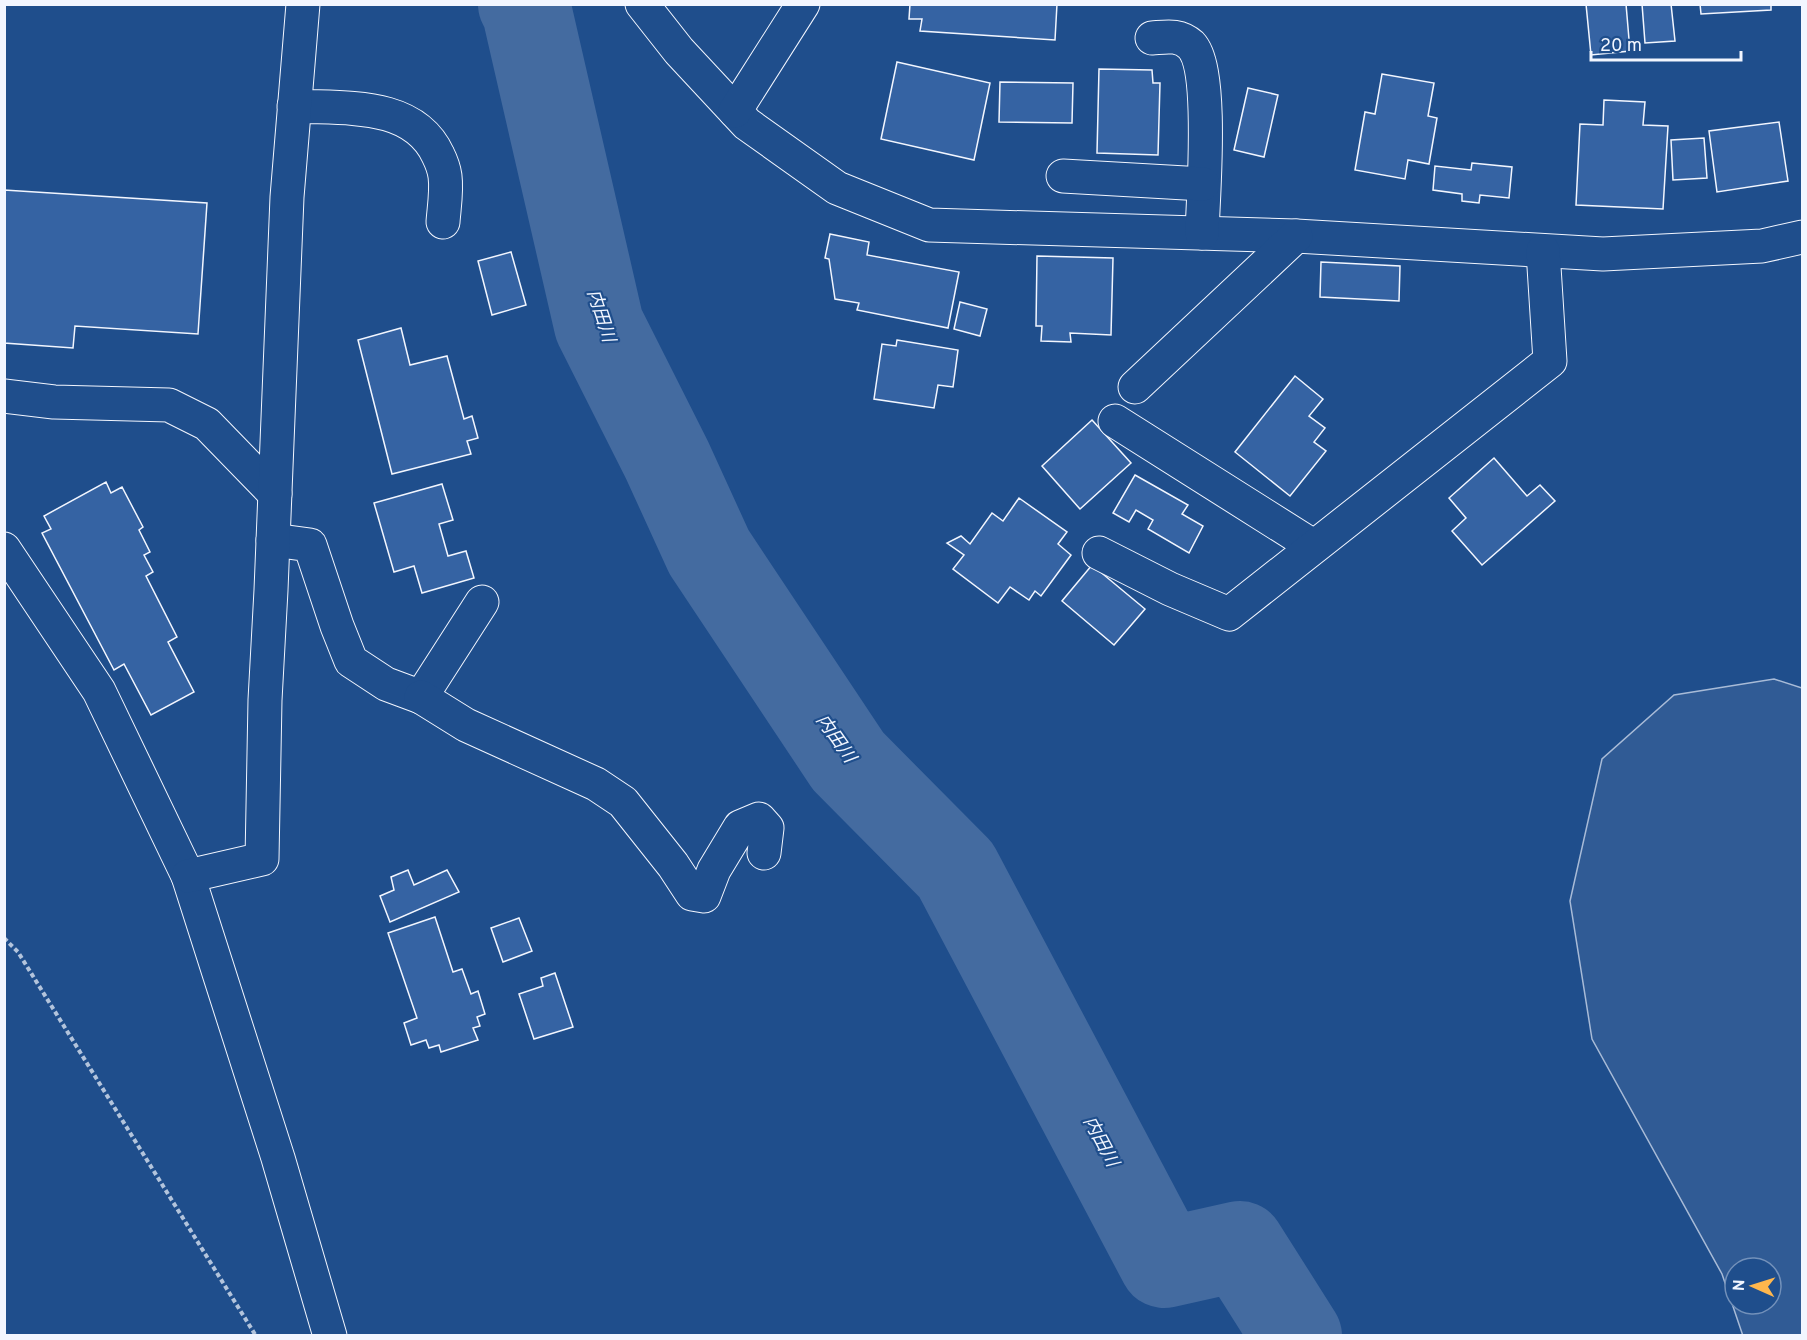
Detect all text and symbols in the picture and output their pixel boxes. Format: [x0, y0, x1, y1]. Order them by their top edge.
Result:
scale bar [1591, 24, 1741, 62]
text: 20 m [1600, 35, 1642, 58]
water label: 内田川 [581, 287, 620, 347]
water label: 内田川 [810, 710, 861, 769]
water label: 内田川 [1077, 1113, 1124, 1173]
north arrow [1723, 1256, 1783, 1316]
text: N [1730, 1279, 1750, 1292]

